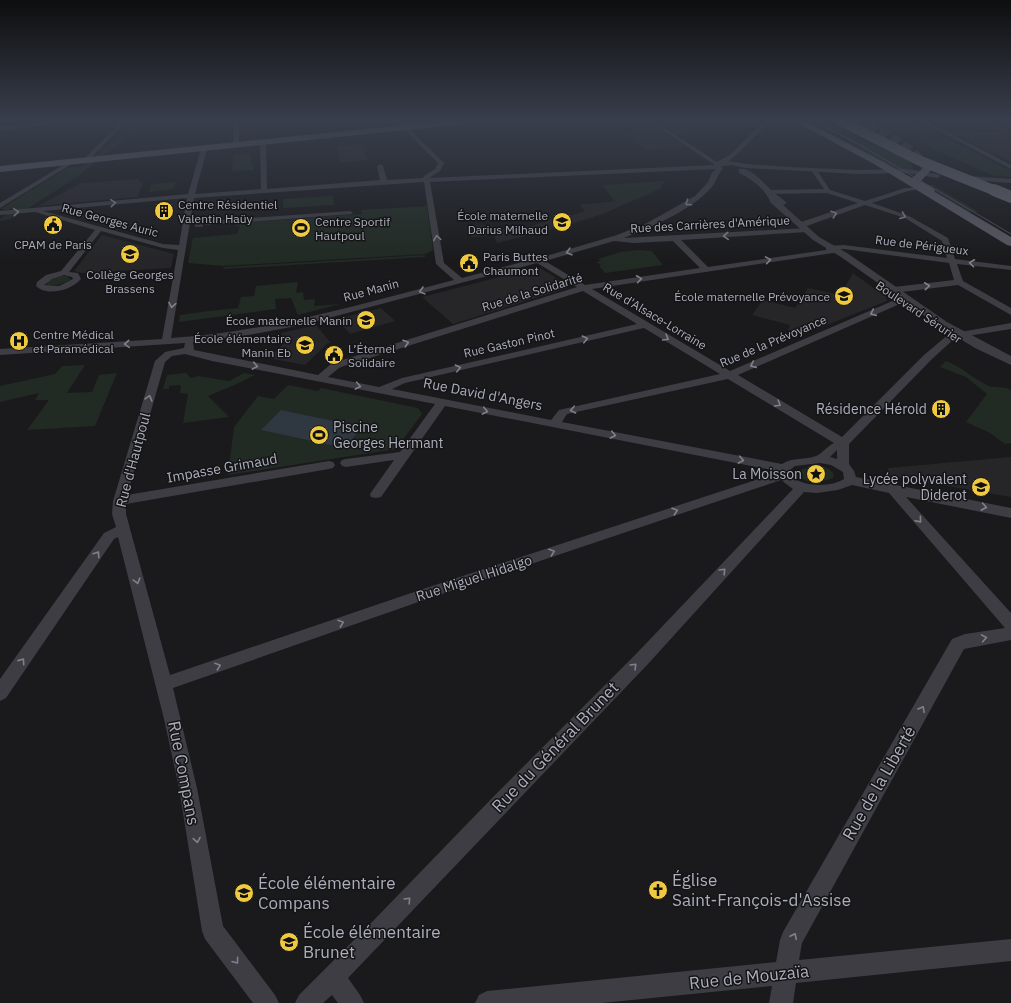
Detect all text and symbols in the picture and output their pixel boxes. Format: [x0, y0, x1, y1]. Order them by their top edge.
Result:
place label: Centre Résidentiel Valentin Haüy [178, 197, 277, 226]
one-way arrow [685, 198, 692, 206]
one-way arrow [110, 199, 116, 208]
street label: Rue Georges Auric [60, 200, 160, 240]
building icon: Centre Résidentiel Valentin Haüy [153, 200, 175, 222]
one-way arrow [13, 207, 19, 216]
place label: École maternelle Darius Milhaud [457, 208, 548, 237]
one-way arrow [830, 210, 837, 219]
school or university icon: École maternelle Darius Milhaud [551, 211, 573, 233]
one-way arrow [899, 211, 907, 219]
street label: Rue des Carrières d'Amérique [630, 212, 791, 236]
public building icon: CPAM de Paris [42, 214, 64, 236]
place label: Centre Sportif Hautpoul [315, 214, 390, 243]
sports icon: Centre Sportif Hautpoul [290, 217, 312, 239]
one-way arrow [723, 231, 729, 240]
street label: Rue de Périgueux [874, 232, 970, 258]
one-way arrow [433, 235, 442, 241]
place label: CPAM de Paris [14, 237, 92, 252]
school or university icon: Collège Georges Brassens [119, 243, 141, 265]
one-way arrow [566, 247, 573, 256]
place label: Paris Buttes Chaumont [483, 249, 548, 278]
public building icon: Paris Buttes Chaumont [458, 252, 480, 274]
one-way arrow [765, 256, 771, 265]
one-way arrow [969, 259, 975, 268]
place label: Collège Georges Brassens [86, 267, 174, 296]
street label: Rue de la Solidarité [480, 269, 584, 314]
street label: Rue Manin [342, 275, 400, 305]
one-way arrow [636, 275, 642, 284]
street label: Boulevard Sérurier [873, 278, 965, 347]
street label: Rue d'Alsace-Lorraine [601, 279, 710, 353]
one-way arrow [924, 282, 930, 291]
school or university icon: École maternelle Prévoyance [833, 285, 855, 307]
one-way arrow [419, 286, 426, 294]
place label: École maternelle Prévoyance [674, 289, 830, 304]
one-way arrow [169, 302, 177, 309]
one-way arrow [869, 308, 877, 316]
school or university icon: École maternelle Manin [355, 309, 377, 331]
street label: Rue de la Prévoyance [717, 311, 829, 370]
place label: École maternelle Manin [226, 313, 352, 328]
street label: Rue Gaston Pinot [462, 325, 556, 361]
place label: Centre Médical et Paramédical [33, 327, 114, 356]
hospital icon: Centre Médical et Paramédical [8, 330, 30, 352]
place label: École élémentaire Manin Eb [194, 331, 291, 360]
one-way arrow [662, 333, 669, 340]
school or university icon: École élémentaire Manin Eb [294, 334, 316, 356]
one-way arrow [582, 335, 588, 343]
one-way arrow [124, 339, 130, 348]
one-way arrow [403, 339, 410, 348]
place label: L’Éternel Solidaire [348, 341, 396, 370]
public building icon: L’Éternel Solidaire [323, 344, 345, 366]
one-way arrow [750, 360, 758, 368]
one-way arrow [252, 362, 259, 370]
one-way arrow [454, 364, 461, 373]
street label: Rue David d'Angers [422, 374, 544, 414]
one-way arrow [355, 381, 361, 390]
one-way arrow [144, 395, 153, 402]
building icon: Résidence Hérold [930, 398, 952, 420]
one-way arrow [774, 399, 781, 406]
place label: Résidence Hérold [816, 400, 927, 418]
one-way arrow [570, 405, 577, 413]
one-way arrow [482, 406, 489, 414]
street label: Rue d'Hautpoul [112, 410, 154, 509]
place label: Piscine Georges Hermant [333, 418, 444, 452]
sports icon: Piscine Georges Hermant [308, 424, 330, 446]
one-way arrow [610, 431, 616, 439]
street label: Impasse Grimaud [165, 449, 279, 487]
one-way arrow [738, 455, 744, 464]
place icon: La Moisson [805, 463, 827, 485]
place label: La Moisson [732, 465, 802, 483]
place label: Lycée polyvalent Diderot [863, 470, 967, 504]
school or university icon: Lycée polyvalent Diderot [970, 476, 992, 498]
one-way arrow [980, 503, 987, 511]
one-way arrow [672, 507, 679, 515]
one-way arrow [914, 515, 922, 523]
one-way arrow [548, 548, 555, 556]
street label: Rue Miguel Hidalgo [414, 551, 534, 605]
one-way arrow [92, 552, 99, 559]
one-way arrow [718, 568, 726, 576]
one-way arrow [132, 577, 141, 584]
one-way arrow [337, 620, 344, 628]
one-way arrow [981, 634, 987, 643]
one-way arrow [17, 658, 25, 665]
one-way arrow [214, 662, 221, 671]
one-way arrow [629, 663, 637, 671]
street label: Rue du Général Brunet [487, 677, 623, 817]
one-way arrow [917, 706, 924, 713]
street label: Rue Compans [163, 719, 205, 827]
street label: Rue de la Liberté [837, 722, 921, 844]
one-way arrow [192, 837, 201, 843]
place label: Église Saint-François-d'Assise [672, 869, 851, 911]
place label: École élémentaire Compans [258, 872, 396, 914]
church icon: Église Saint-François-d'Assise [647, 879, 669, 901]
school or university icon: École élémentaire Compans [233, 882, 255, 904]
one-way arrow [403, 897, 410, 905]
place label: École élémentaire Brunet [303, 921, 441, 963]
school or university icon: École élémentaire Brunet [278, 931, 300, 953]
one-way arrow [789, 932, 797, 940]
one-way arrow [231, 957, 238, 964]
street label: Rue de Mouzaïa [688, 960, 810, 994]

